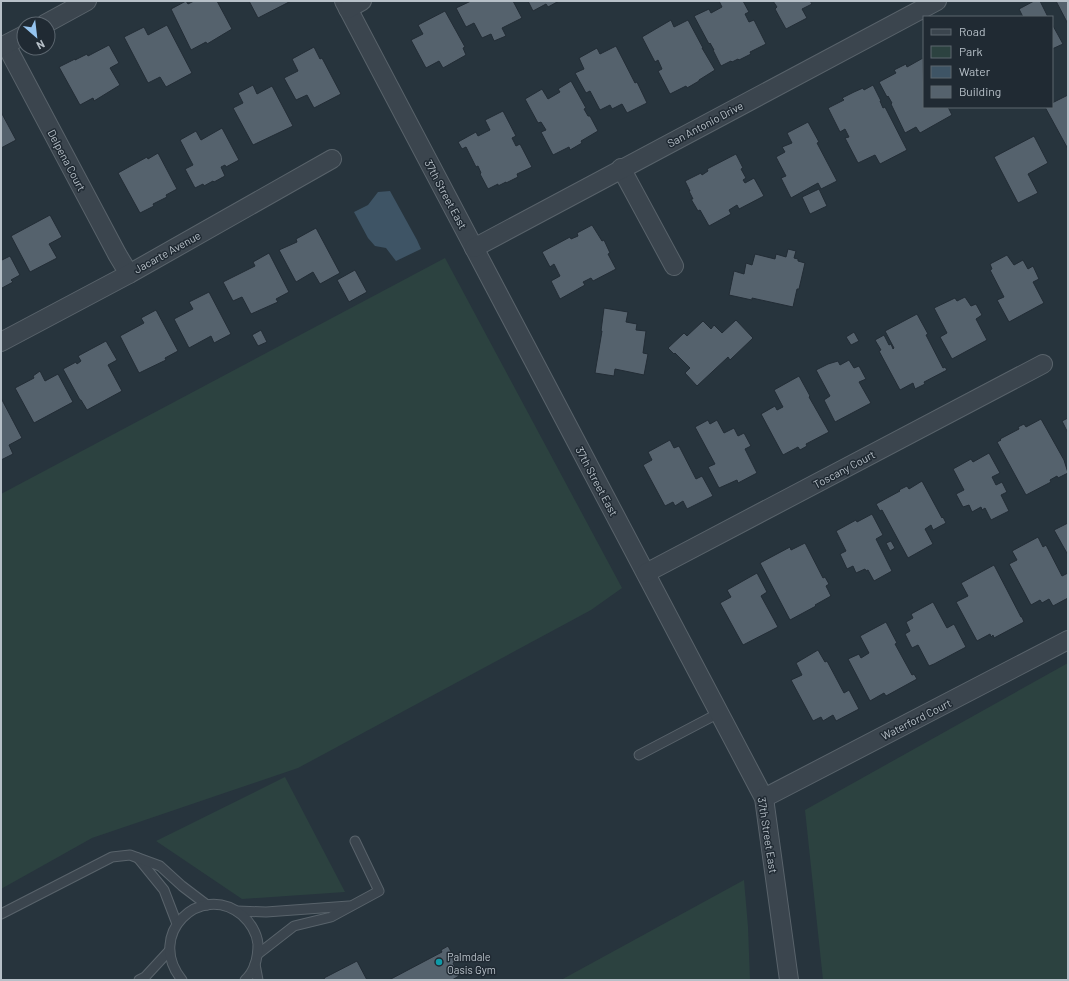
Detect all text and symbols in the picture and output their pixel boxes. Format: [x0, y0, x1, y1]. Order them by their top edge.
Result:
north arrow [16, 16, 56, 56]
legend [923, 16, 1053, 108]
text: Road [959, 24, 986, 38]
text: N [35, 38, 47, 53]
text: Park [959, 44, 983, 58]
text: Water [959, 64, 991, 78]
text: Building [959, 84, 1001, 98]
street label: San Antonio Drive [665, 98, 745, 149]
street label: Delpena Court [45, 127, 89, 193]
street label: 37th Street East [422, 157, 470, 231]
street label: Jacarte Avenue [131, 228, 203, 276]
street label: 37th Street East [573, 444, 621, 518]
street label: Toscany Court [811, 447, 877, 491]
street label: Waterford Court [879, 696, 953, 742]
street label: 37th Street East [756, 796, 780, 874]
place label: Palmdale Oasis Gym [447, 950, 496, 976]
marker: Palmdale Oasis Gym [434, 957, 444, 967]

